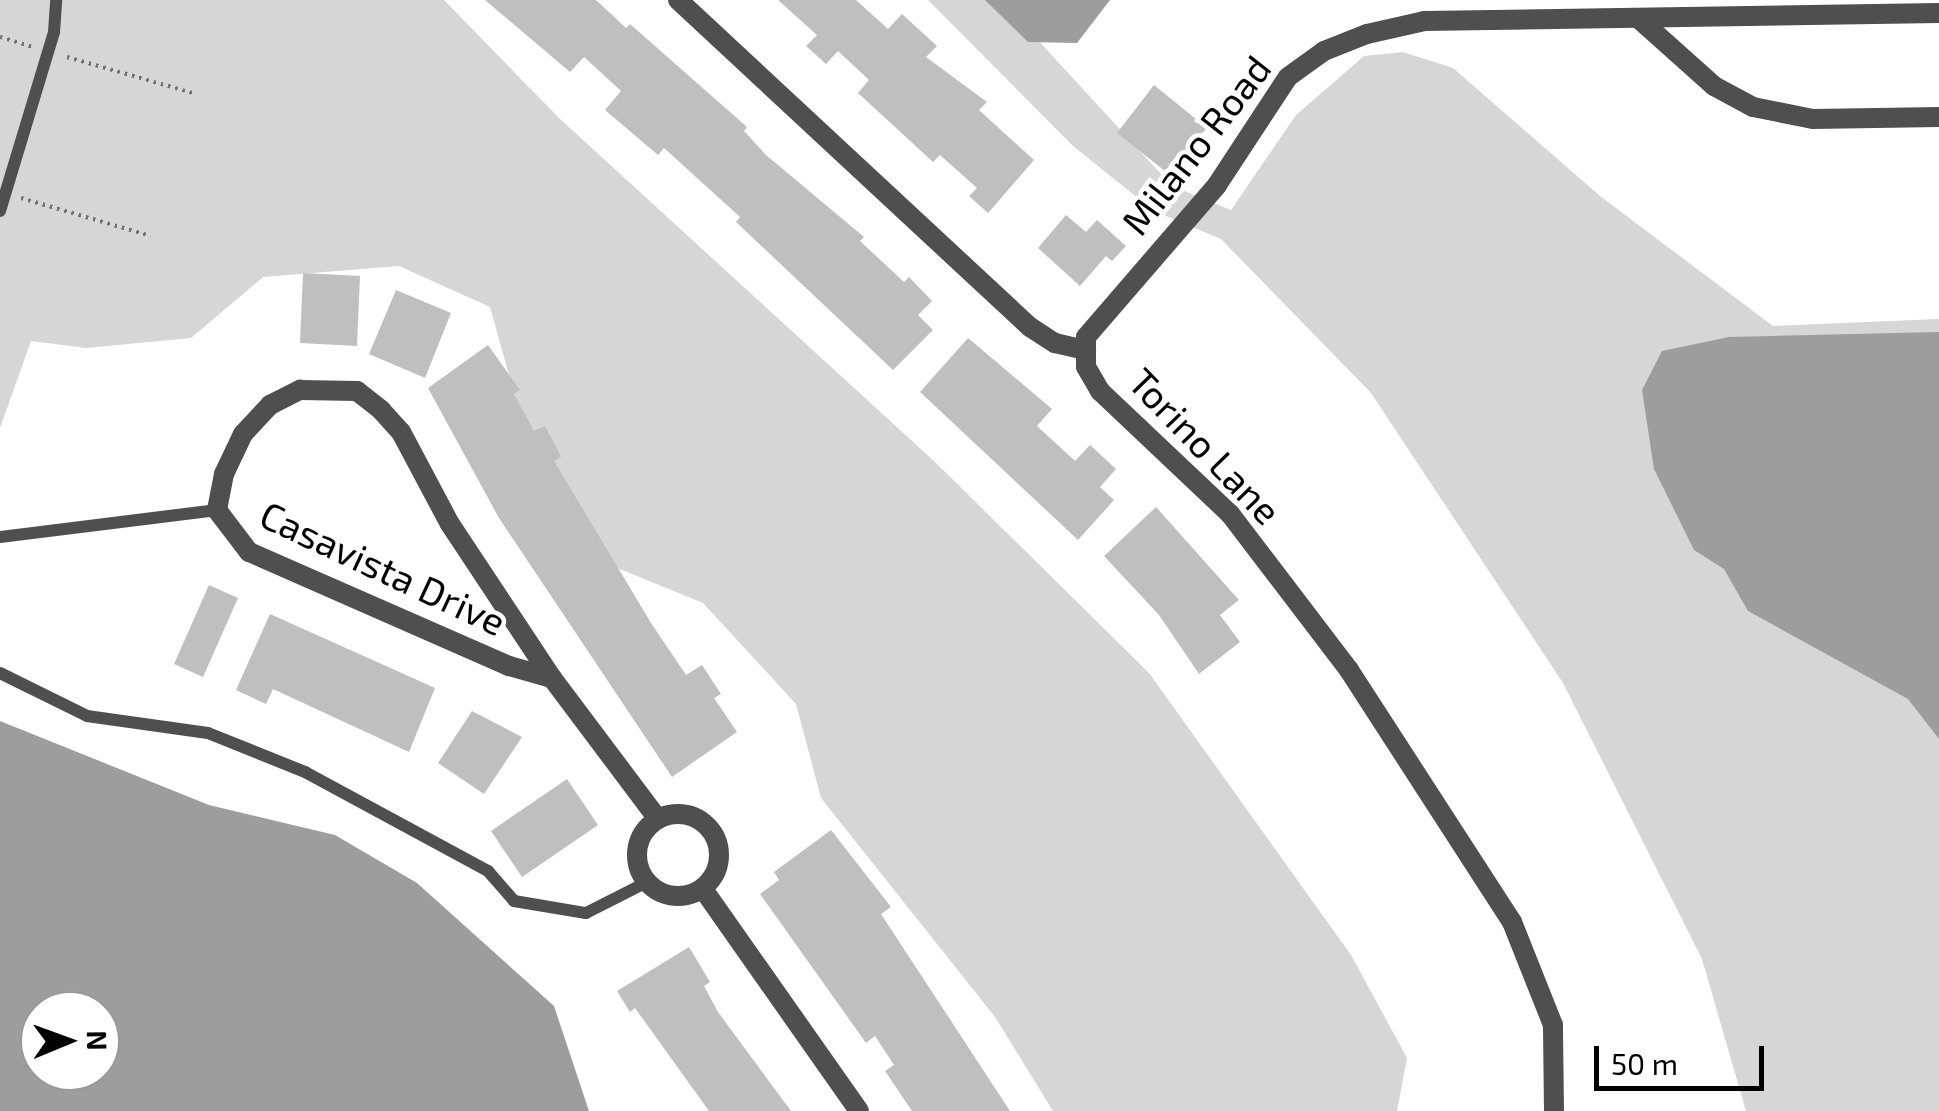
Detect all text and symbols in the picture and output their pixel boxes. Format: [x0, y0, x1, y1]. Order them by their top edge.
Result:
street label: Milano Road [1112, 46, 1280, 244]
street label: Torino Lane [1119, 359, 1291, 533]
street label: Casavista Drive [253, 491, 513, 645]
north arrow [20, 991, 120, 1091]
scale bar [1599, 1026, 1769, 1088]
text: N [81, 1030, 115, 1051]
text: 50 m [1611, 1045, 1678, 1081]

